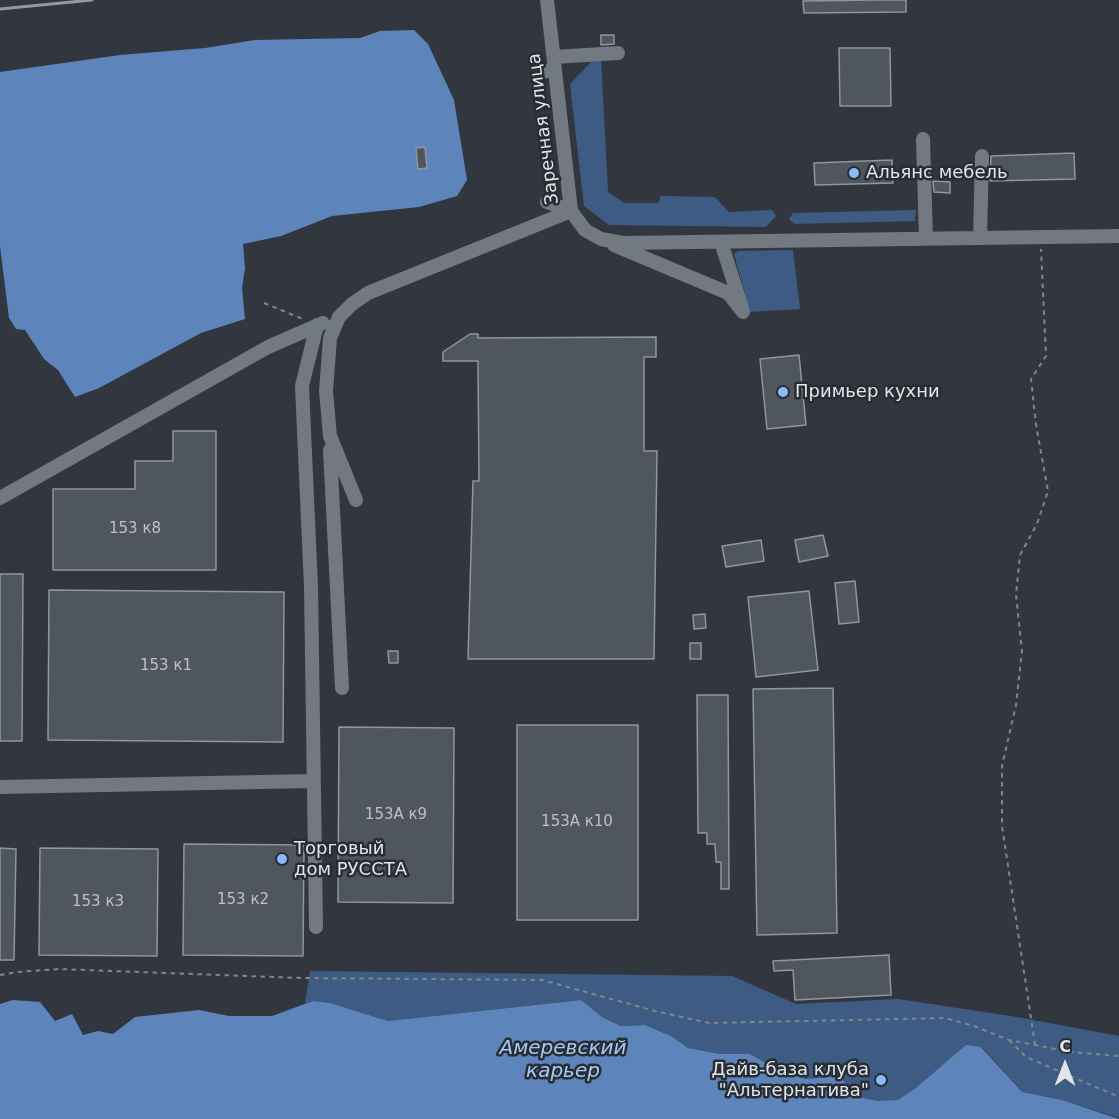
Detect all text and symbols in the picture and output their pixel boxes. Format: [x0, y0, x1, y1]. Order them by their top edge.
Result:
street label: Заречная улица [524, 52, 564, 206]
place label: Альянс мебель [866, 162, 1008, 184]
marker: Альянс мебель [847, 166, 861, 180]
place label: Примьер кухни [795, 381, 940, 403]
marker: Примьер кухни [776, 385, 790, 399]
house number: 153 к8 [109, 520, 161, 538]
house number: 153 к1 [140, 657, 192, 675]
house number: 153А к9 [365, 806, 427, 824]
house number: 153А к10 [541, 813, 613, 831]
place label: Торговый дом РУССТА [294, 838, 407, 880]
marker: Торговый дом РУССТА [275, 852, 289, 866]
house number: 153 к2 [217, 891, 269, 909]
house number: 153 к3 [72, 893, 124, 911]
north arrow [1035, 1035, 1095, 1095]
water label: Амеревский карьер [500, 1037, 626, 1084]
text: С [1059, 1037, 1071, 1056]
place label: Дайв-база клуба "Альтернатива" [711, 1059, 869, 1102]
marker: Дайв-база клуба "Альтернатива" [874, 1073, 888, 1087]

